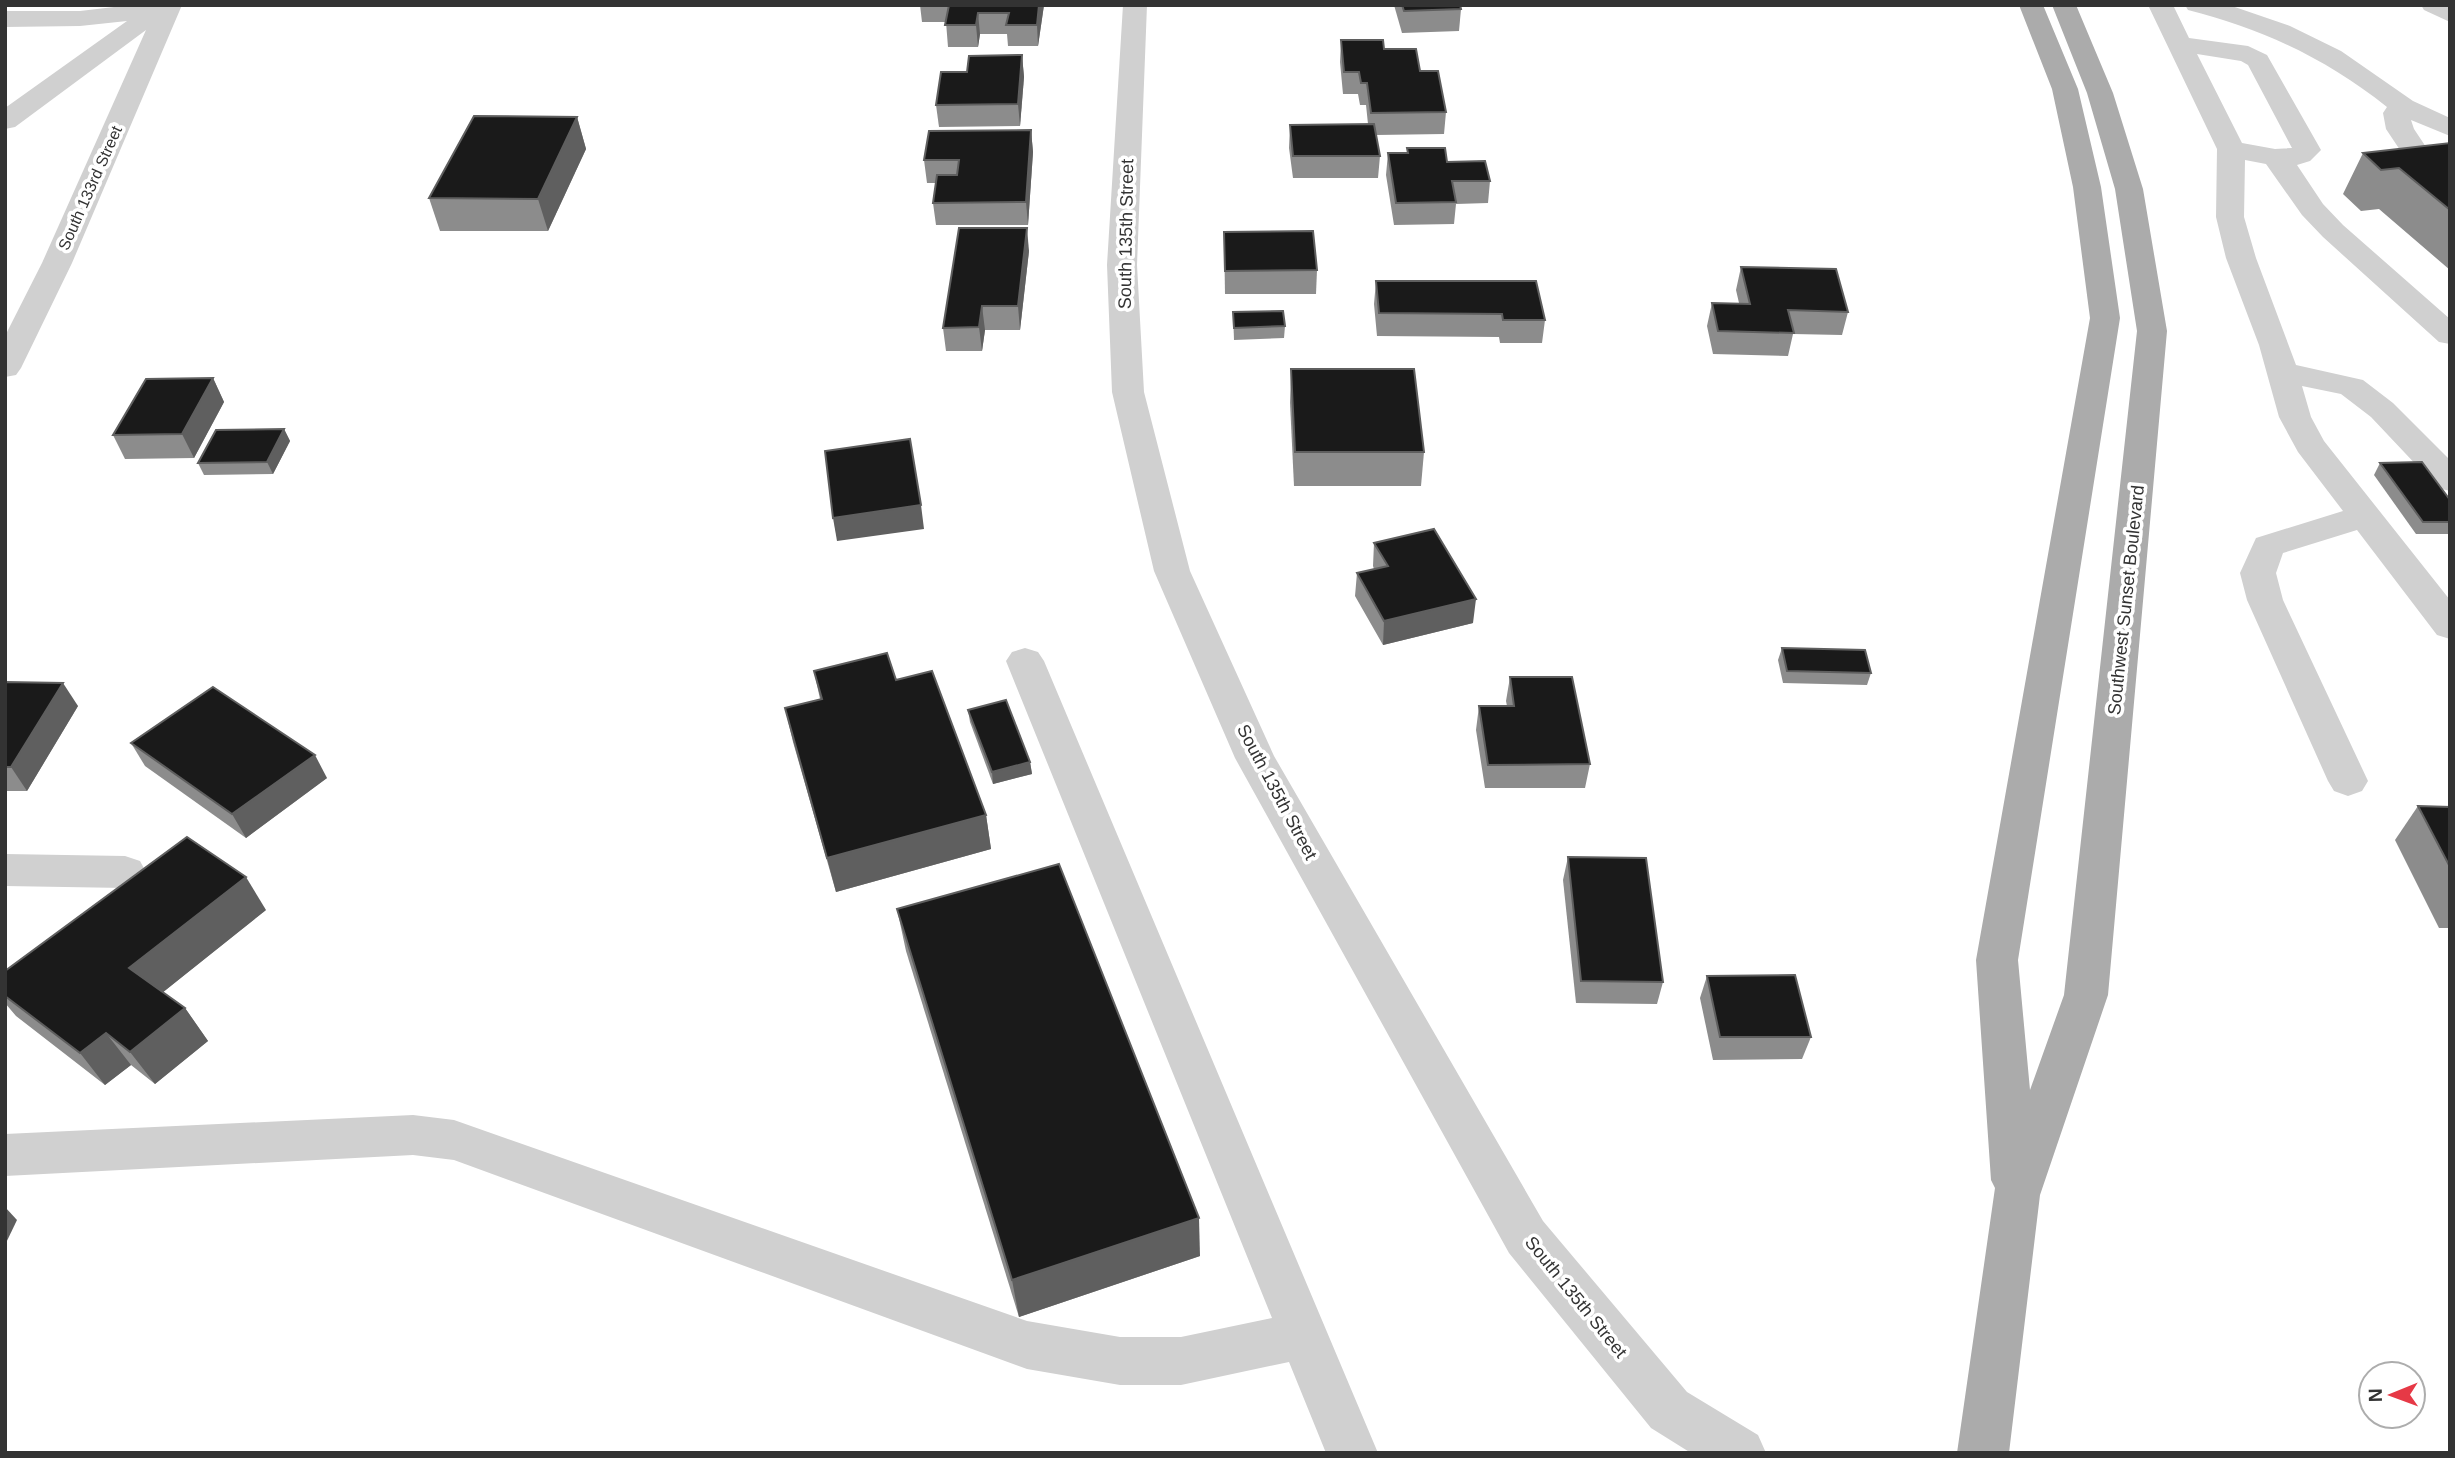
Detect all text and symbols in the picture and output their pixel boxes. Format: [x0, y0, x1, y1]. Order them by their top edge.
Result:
street label: South 133rd Street [55, 123, 125, 253]
street label: South 135th Street [1115, 159, 1137, 309]
street label: Southwest Sunset Boulevard [2104, 484, 2148, 716]
street label: South 135th Street [1233, 721, 1321, 863]
street label: South 135th Street [1521, 1232, 1631, 1362]
north arrow [2357, 1360, 2427, 1430]
text: N [2365, 1388, 2386, 1402]

